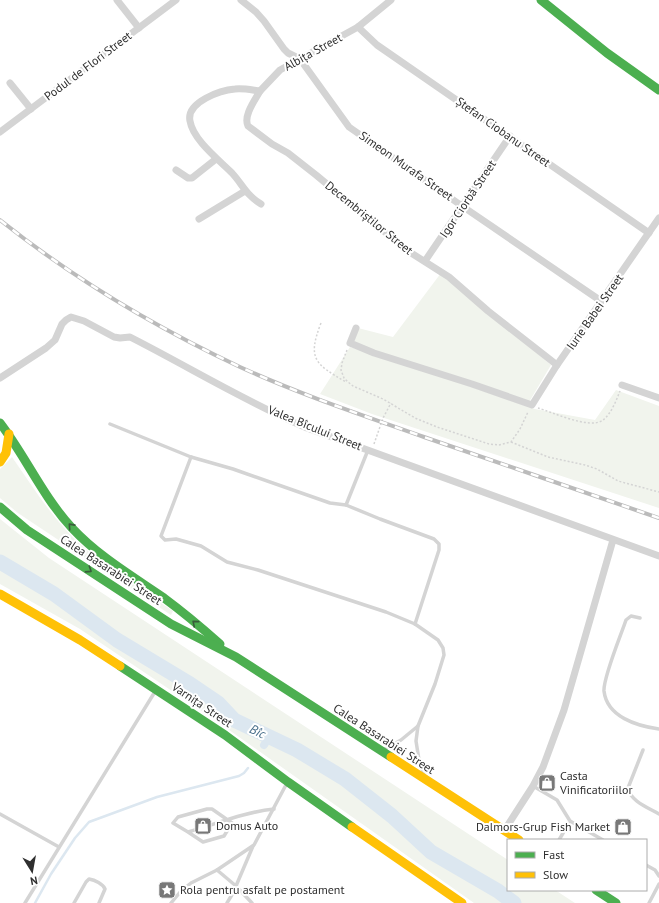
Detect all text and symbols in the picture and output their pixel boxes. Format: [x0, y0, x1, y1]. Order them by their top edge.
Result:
street label: Podul de Flori Street [41, 28, 134, 103]
street label: Albița Street [281, 29, 344, 74]
street label: Ștefan Ciobanu Street [453, 93, 553, 170]
street label: Simeon Murafa Street [356, 128, 456, 204]
street label: Igor Ciorbă Street [436, 157, 499, 240]
street label: Decembriștilor Street [322, 178, 416, 258]
street label: Iurie Babei Street [563, 271, 626, 353]
street label: Valea Bîcului Street [265, 401, 364, 453]
one-way arrow [68, 523, 76, 531]
street label: Calea Basarabiei Street [58, 531, 165, 608]
one-way arrow [85, 565, 92, 573]
one-way arrow [193, 621, 200, 628]
street label: Varnița Street [168, 678, 235, 730]
street label: Calea Basarabiei Street [331, 700, 438, 777]
water label: Bîc [247, 720, 269, 743]
place label: Casta Vinificatoriilor [559, 768, 633, 797]
shop icon: Casta Vinificatoriilor [537, 773, 557, 793]
shop icon: Domus Auto [193, 816, 213, 836]
shop icon: Dalmors-Grup Fish Market [613, 817, 633, 837]
place label: Domus Auto [216, 818, 278, 833]
place label: Dalmors-Grup Fish Market [476, 819, 610, 834]
legend [507, 839, 647, 891]
text: Fast [543, 847, 564, 862]
north arrow [12, 851, 52, 891]
text: Slow [543, 867, 568, 882]
text: N [29, 873, 39, 888]
place icon: Rola pentru asfalt pe postament [157, 880, 177, 900]
place label: Rola pentru asfalt pe postament [180, 882, 344, 897]

